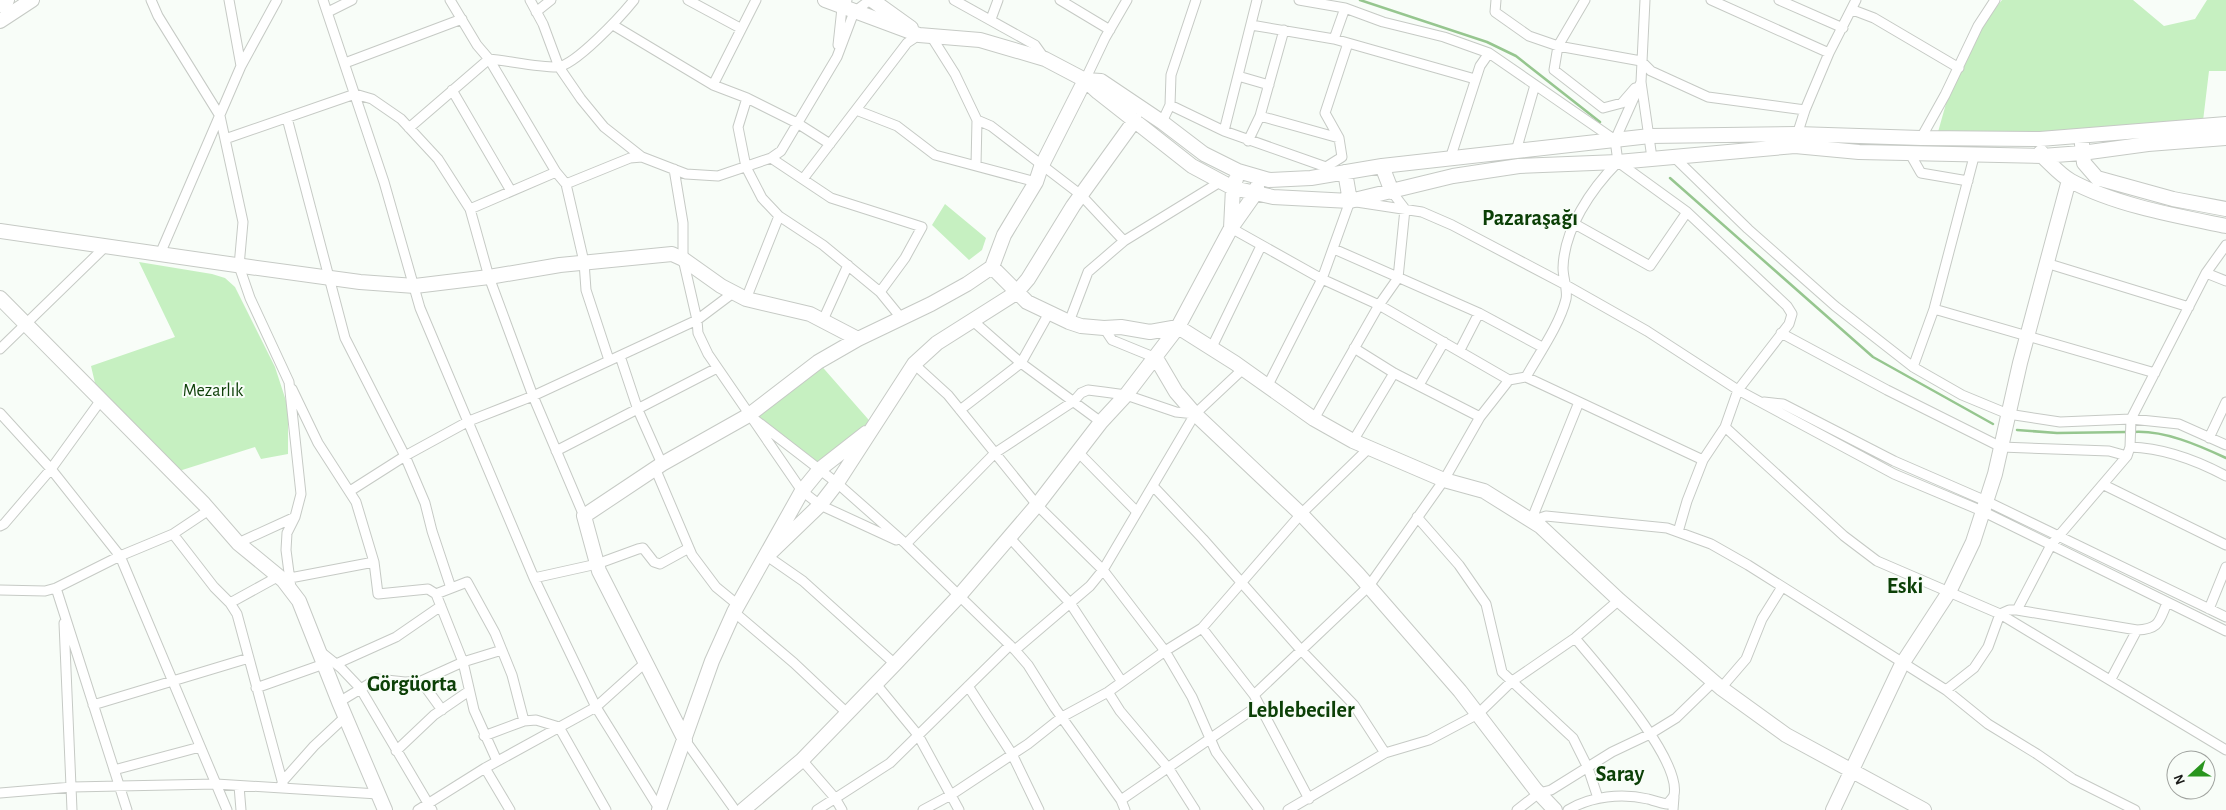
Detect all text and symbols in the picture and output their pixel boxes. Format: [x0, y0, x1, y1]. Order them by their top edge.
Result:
district label: Pazaraşağı [1482, 207, 1578, 229]
park label: Mezarlık [183, 382, 244, 400]
district label: Eski [1887, 575, 1923, 597]
district label: Görgüorta [367, 673, 457, 695]
district label: Leblebeciler [1247, 699, 1355, 721]
north arrow [2166, 750, 2216, 800]
district label: Saray [1596, 763, 1645, 786]
text: N [2172, 772, 2188, 786]

